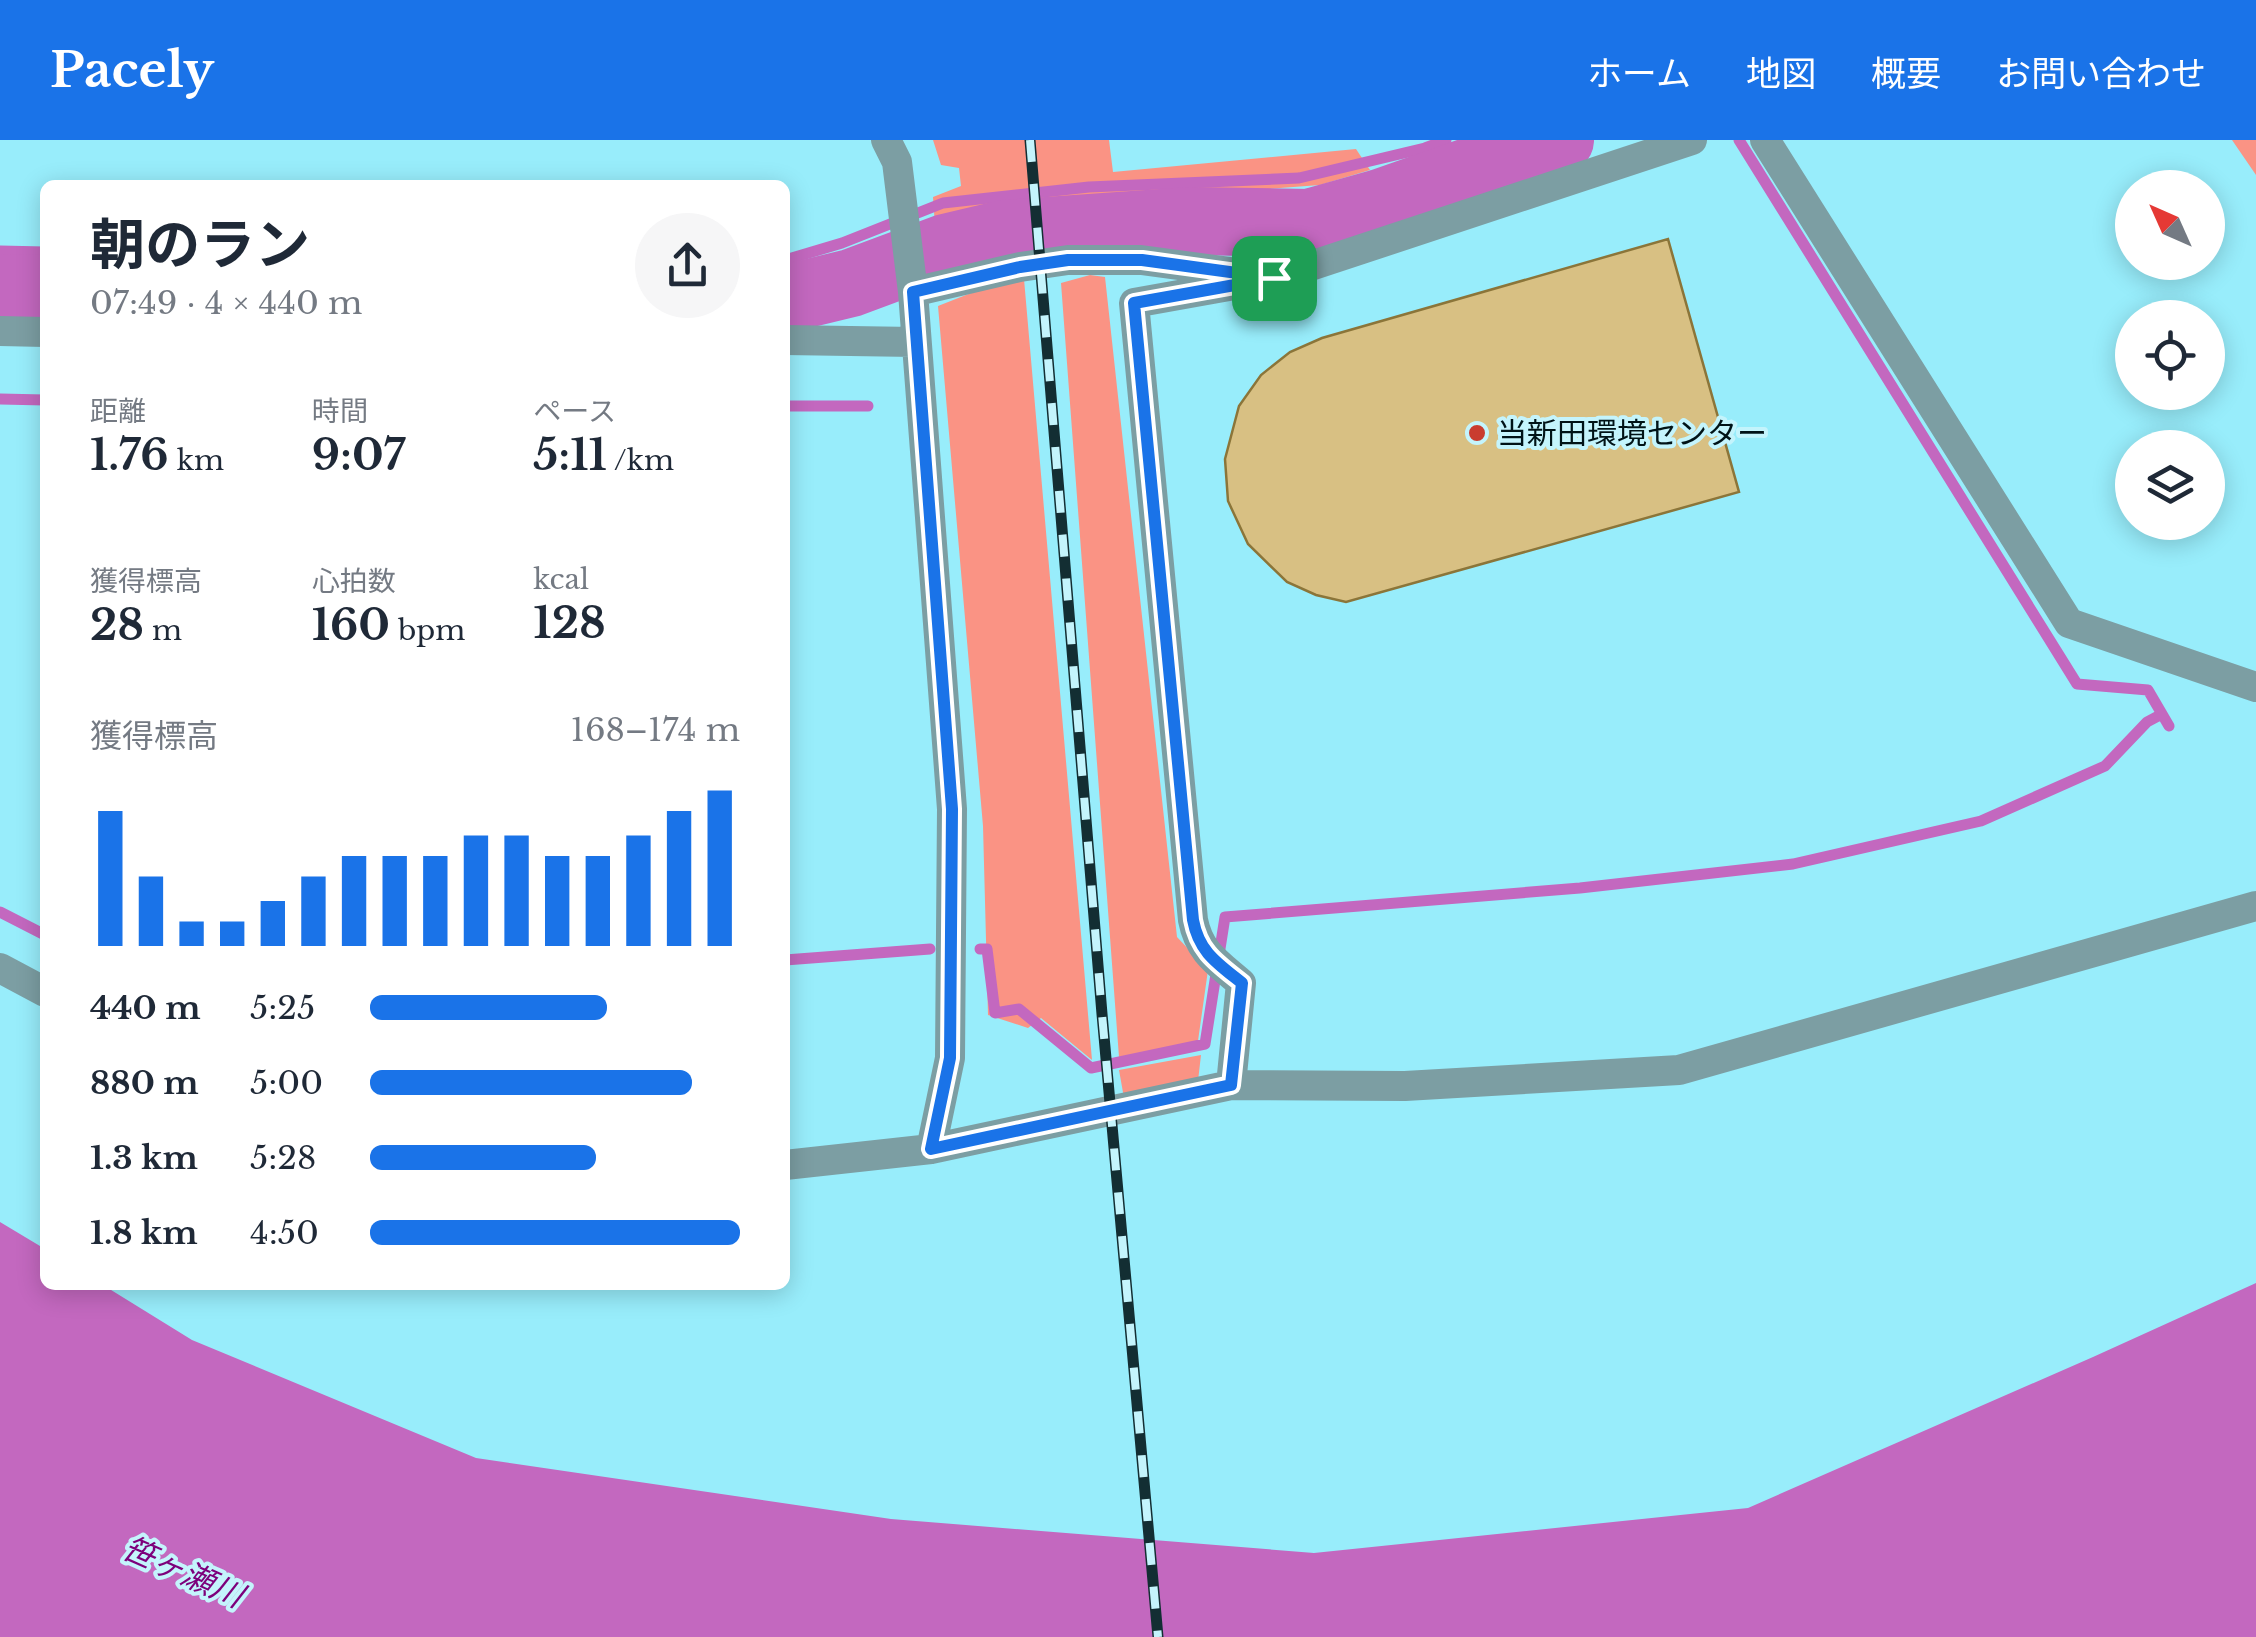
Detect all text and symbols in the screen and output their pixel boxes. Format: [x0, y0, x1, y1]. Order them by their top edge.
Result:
text: Pacely [50, 40, 214, 100]
text: ホーム [1587, 52, 1691, 95]
text: 地図 [1746, 52, 1816, 95]
text: 概要 [1871, 52, 1941, 95]
text: お問い合わせ [1996, 52, 2206, 95]
north arrow [2115, 170, 2225, 280]
map controls [2115, 170, 2225, 540]
text: 朝のラン [90, 211, 310, 279]
button: share [635, 213, 740, 318]
pin [1232, 236, 1317, 321]
icon: arrive [1247, 251, 1302, 306]
text: 07:49 · 4 × 440 m [90, 283, 362, 323]
button: locate [2115, 300, 2225, 410]
text: 距離 [90, 394, 146, 429]
text: 時間 [312, 394, 368, 429]
text: ペース [533, 394, 616, 429]
place label: 当新田環境センター [1497, 415, 1767, 452]
marker: 当新田環境センター [1466, 422, 1488, 444]
text: 1.76 [90, 429, 169, 481]
text: 9:07 [312, 429, 405, 481]
text: 5:11 [533, 429, 607, 481]
button: layers [2115, 430, 2225, 540]
text: km [169, 443, 224, 478]
text: /km [607, 443, 674, 478]
text: kcal [533, 562, 589, 597]
text: 獲得標高 [90, 564, 202, 599]
text: 心拍数 [312, 564, 396, 599]
text: 128 [533, 597, 606, 649]
text: 28 [90, 599, 144, 651]
text: 160 [312, 599, 390, 651]
text: m [144, 613, 182, 648]
text: bpm [390, 613, 465, 648]
text: 168–174 m [571, 710, 740, 750]
text: 獲得標高 [90, 716, 218, 756]
text: 440 m [90, 988, 201, 1028]
text: 5:25 [250, 988, 315, 1028]
text: 880 m [90, 1063, 199, 1103]
text: 5:00 [250, 1063, 323, 1103]
text: 1.3 km [90, 1138, 198, 1178]
text: 5:28 [250, 1138, 316, 1178]
text: 1.8 km [90, 1213, 198, 1253]
text: 4:50 [250, 1213, 319, 1253]
water label: 笹ヶ瀬川 [116, 1528, 252, 1618]

